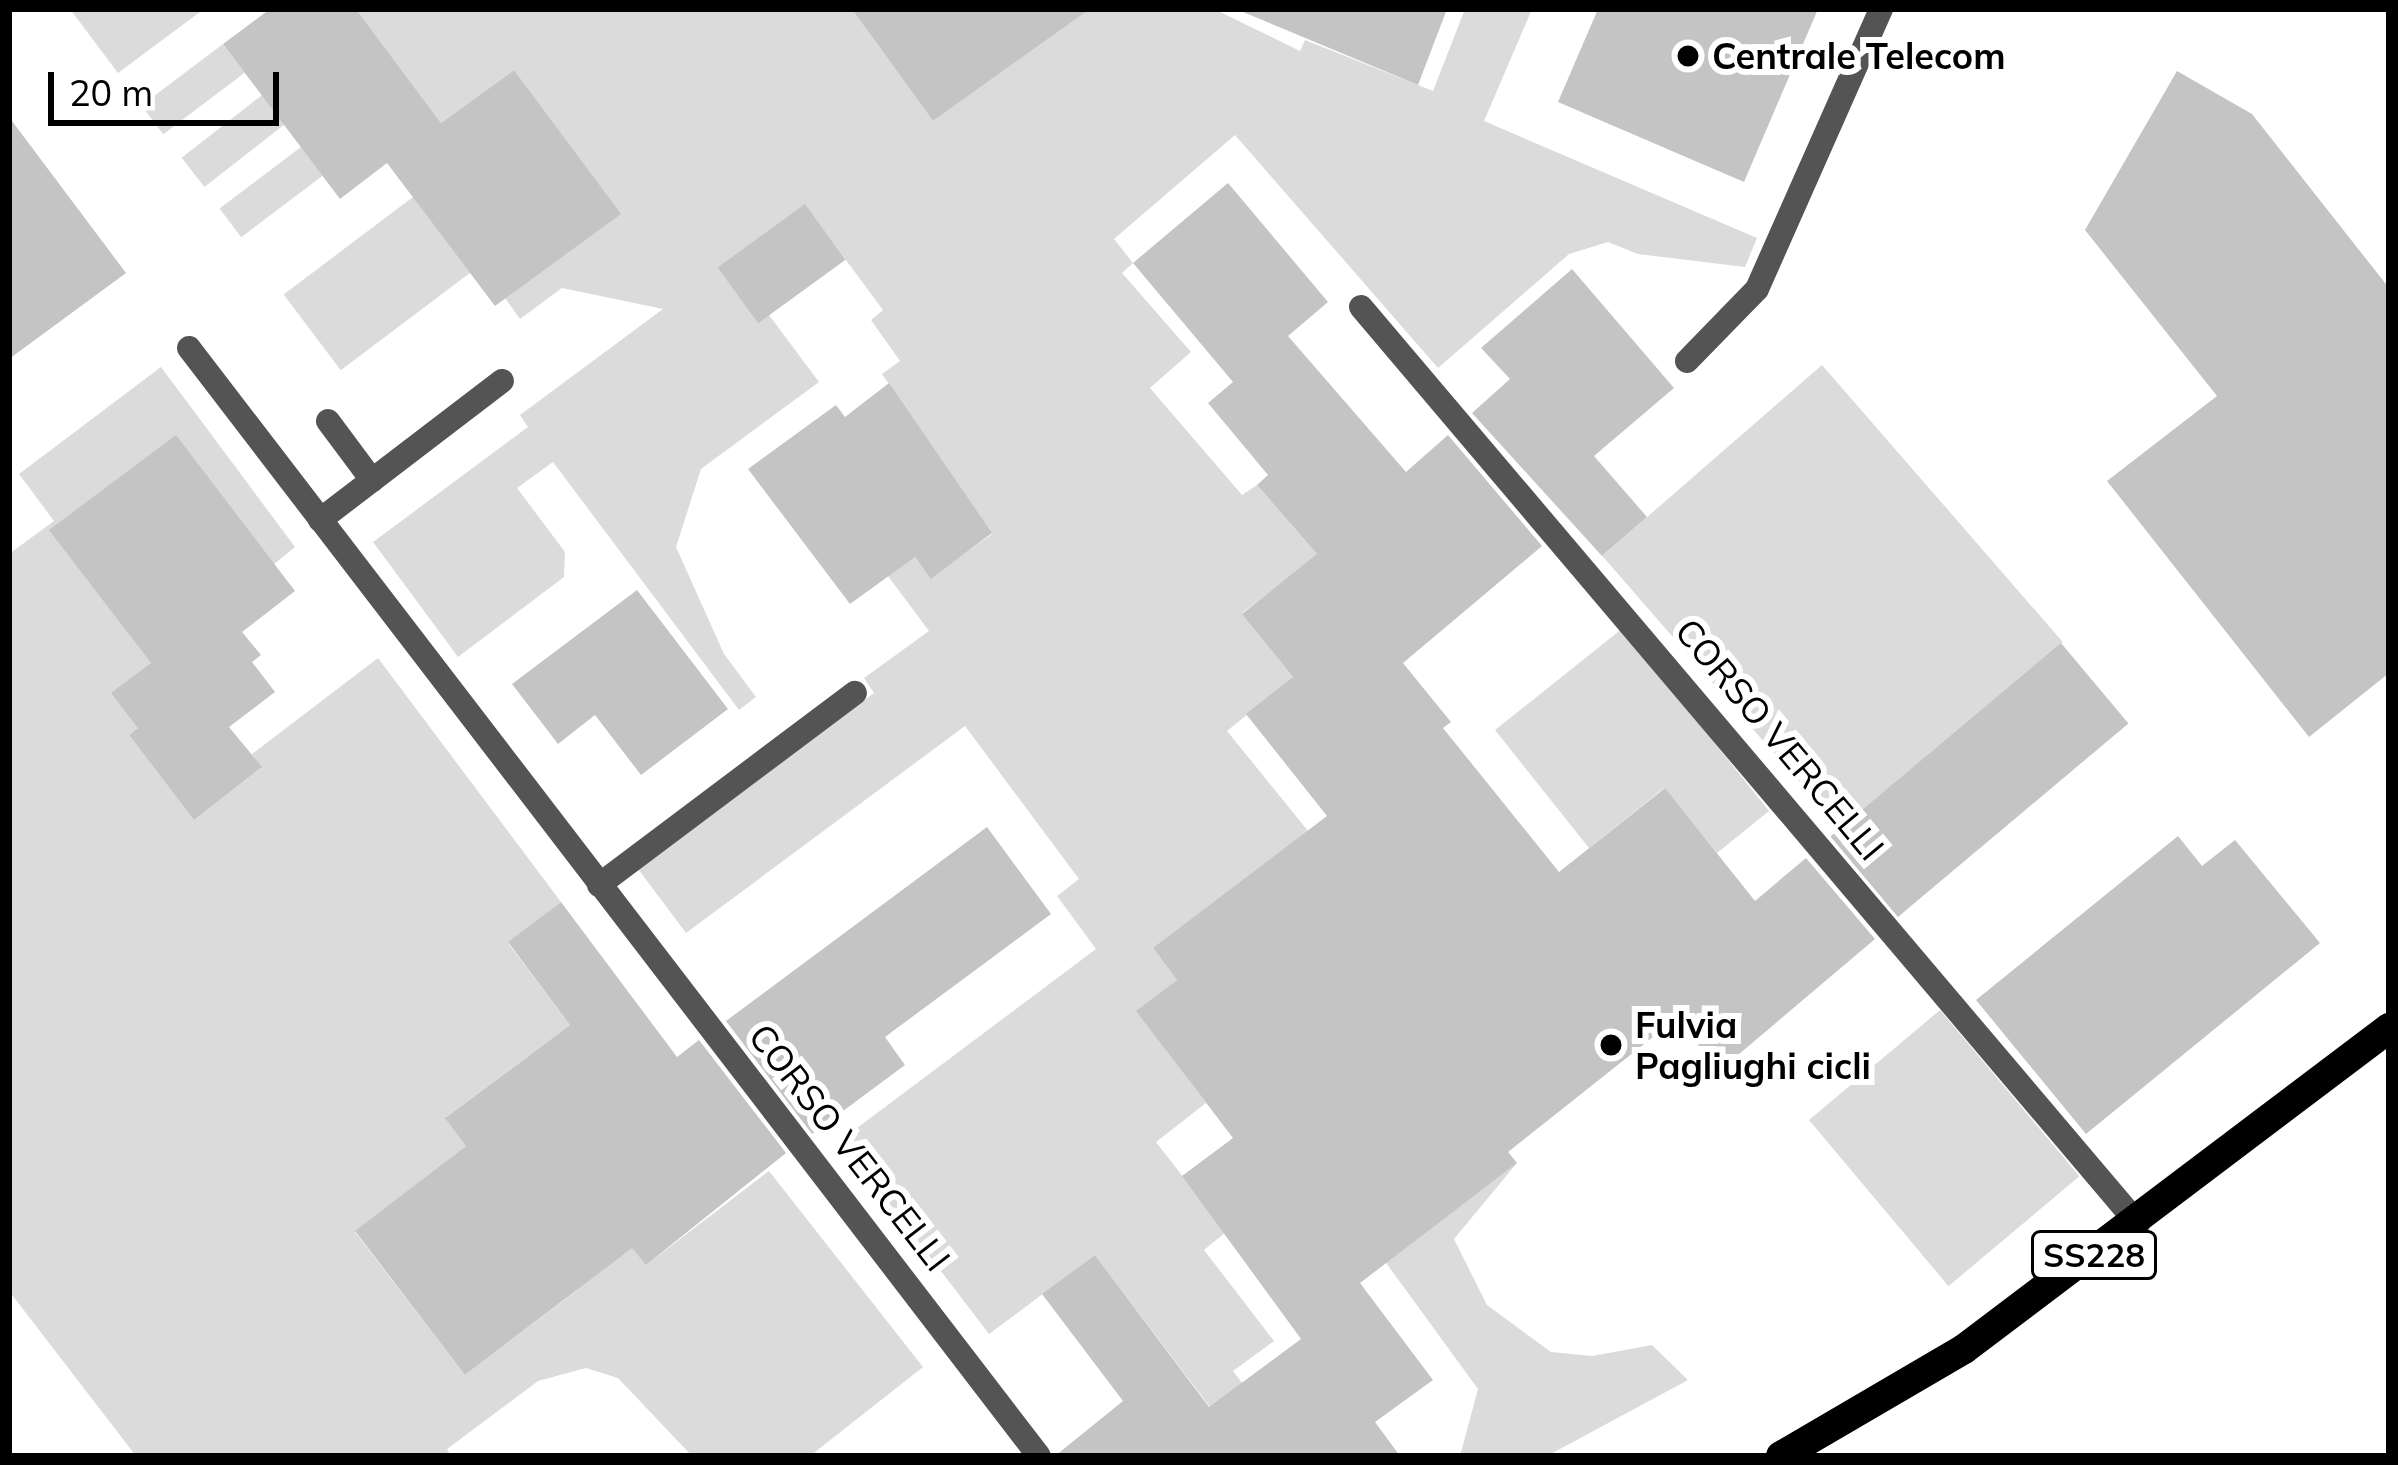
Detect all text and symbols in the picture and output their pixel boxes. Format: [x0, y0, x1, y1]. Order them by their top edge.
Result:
place label: Centrale Telecom [1712, 34, 2006, 78]
marker: Centrale Telecom [1675, 43, 1701, 69]
scale bar [54, 48, 285, 122]
text: 20 m [69, 70, 153, 115]
street label: CORSO VERCELLI [1667, 610, 1893, 868]
place label: Fulvia Pagliughi cicli [1635, 1002, 1871, 1087]
street label: CORSO VERCELLI [740, 1015, 960, 1279]
marker: Fulvia Pagliughi cicli [1598, 1032, 1624, 1058]
road number: SS228 [2031, 1228, 2157, 1282]

